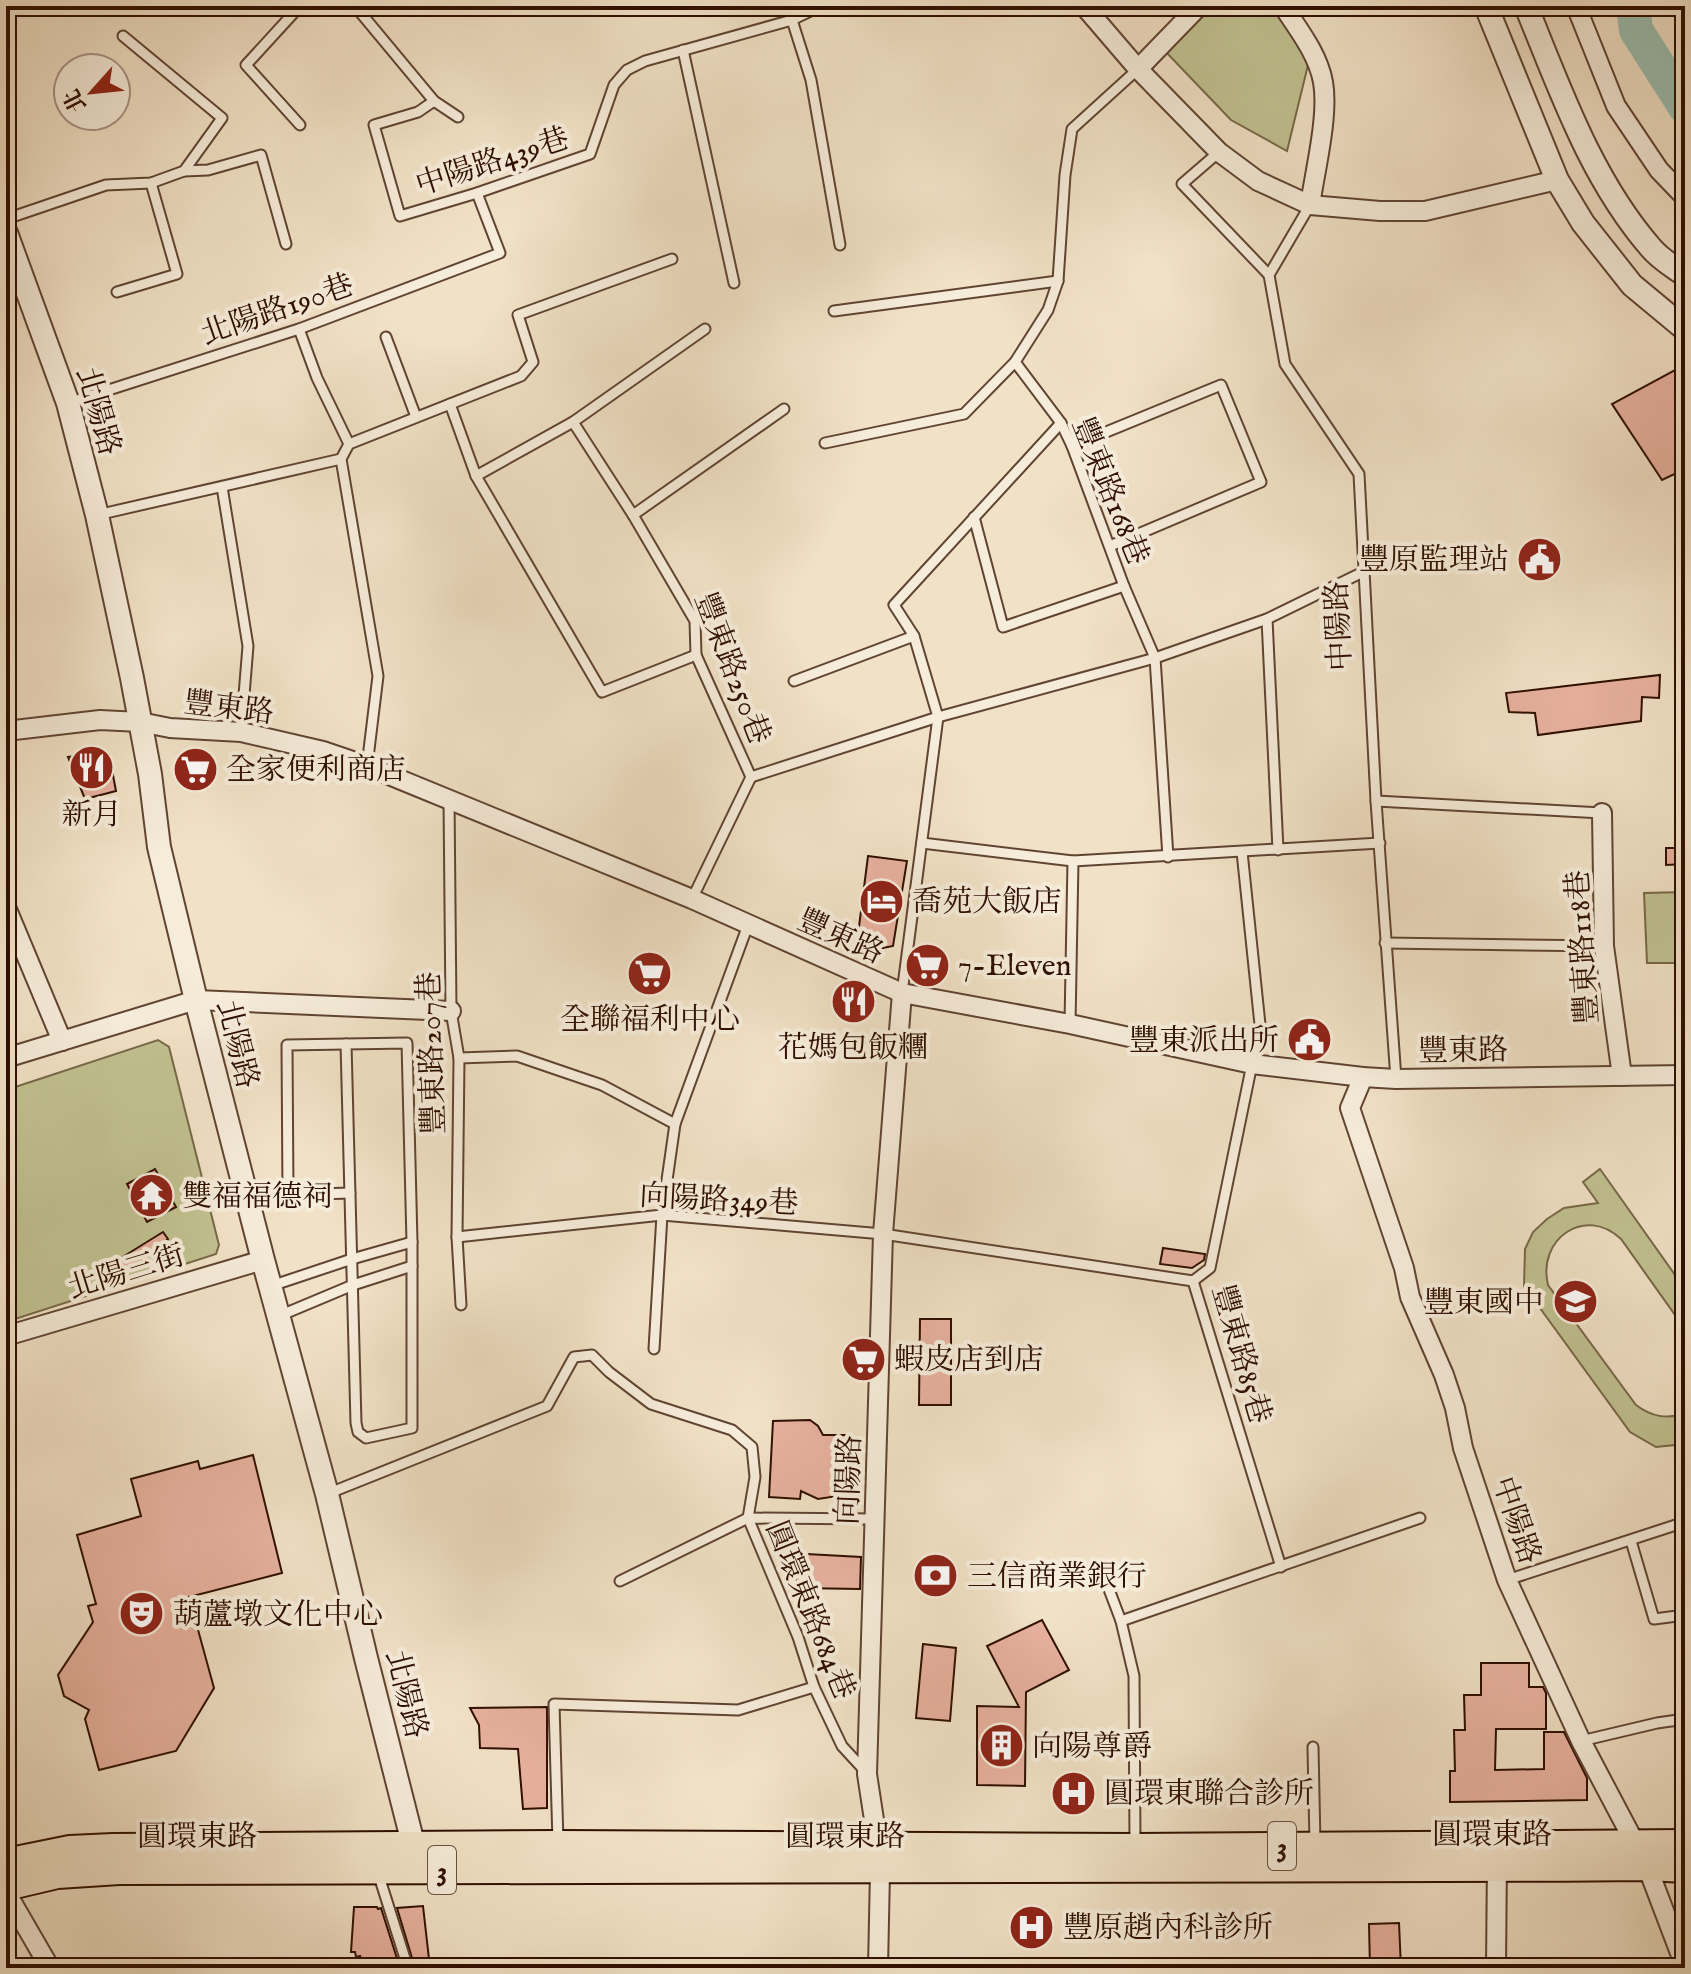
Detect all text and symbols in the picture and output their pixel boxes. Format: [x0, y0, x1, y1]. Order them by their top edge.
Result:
north arrow [52, 52, 132, 132]
text: 北 [58, 84, 93, 116]
street label: 中陽路439巷 [411, 120, 574, 206]
street label: 北陽路190巷 [196, 267, 359, 355]
street label: 北陽路 [66, 363, 128, 460]
street label: 豐東路168巷 [1062, 412, 1156, 571]
public building icon: 豐原監理站 [1516, 535, 1564, 583]
place label: 豐原監理站 [1359, 542, 1509, 580]
street label: 中陽路 [1319, 580, 1361, 672]
street label: 豐東路250巷 [685, 587, 777, 750]
street label: 豐東路 [182, 685, 276, 733]
restaurant icon: 新月 [68, 744, 116, 792]
supermarket icon: 全家便利商店 [171, 745, 219, 793]
place label: 全家便利商店 [226, 752, 406, 790]
place label: 新月 [62, 797, 122, 835]
street label: 豐東路118巷 [1560, 869, 1608, 1025]
hotel icon: 喬苑大飯店 [857, 877, 905, 925]
place label: 喬苑大飯店 [912, 884, 1062, 922]
street label: 豐東路 [791, 902, 889, 973]
supermarket icon: 7-Eleven [903, 941, 951, 989]
place label: 7-Eleven [958, 948, 1072, 986]
supermarket icon: 全聯福利中心 [626, 949, 674, 997]
street label: 豐東路207巷 [411, 971, 455, 1135]
restaurant icon: 花媽包飯糰 [829, 977, 877, 1025]
street label: 北陽路 [207, 996, 265, 1093]
place label: 全聯福利中心 [560, 1002, 740, 1040]
public building icon: 豐東派出所 [1286, 1016, 1334, 1064]
place label: 豐東派出所 [1129, 1023, 1279, 1061]
place label: 花媽包飯糰 [778, 1030, 928, 1068]
street label: 豐東路 [1418, 1032, 1508, 1072]
temple icon: 雙福福德祠 [127, 1172, 175, 1220]
street label: 向陽路349巷 [639, 1178, 799, 1224]
place label: 雙福福德祠 [182, 1179, 332, 1217]
street label: 北陽三街 [64, 1237, 190, 1309]
school or university icon: 豐東國中 [1551, 1278, 1599, 1326]
street label: 豐東路85巷 [1202, 1281, 1278, 1428]
place label: 豐東國中 [1424, 1285, 1544, 1323]
supermarket icon: 蝦皮店到店 [839, 1335, 887, 1383]
place label: 蝦皮店到店 [894, 1342, 1044, 1380]
street label: 向陽路 [829, 1434, 871, 1526]
street label: 中陽路 [1482, 1472, 1548, 1569]
street label: 圓環東路684巷 [756, 1516, 862, 1706]
bank icon: 三信商業銀行 [912, 1552, 960, 1600]
place label: 三信商業銀行 [967, 1559, 1147, 1597]
theatre icon: 葫蘆墩文化中心 [118, 1590, 166, 1638]
place label: 葫蘆墩文化中心 [173, 1597, 383, 1635]
street label: 北陽路 [376, 1646, 434, 1743]
building icon: 向陽尊爵 [977, 1722, 1025, 1770]
place label: 向陽尊爵 [1032, 1729, 1152, 1767]
hospital icon: 圓環東聯合診所 [1049, 1769, 1097, 1817]
place label: 圓環東聯合診所 [1104, 1776, 1314, 1814]
street label: 圓環東路 [1432, 1817, 1552, 1855]
street label: 圓環東路 [137, 1819, 257, 1857]
street label: 圓環東路 [785, 1819, 905, 1857]
road number: 3 [1268, 1822, 1296, 1870]
road number: 3 [428, 1846, 456, 1894]
hospital icon: 豐原趙內科診所 [1008, 1903, 1056, 1951]
place label: 豐原趙內科診所 [1063, 1910, 1273, 1948]

